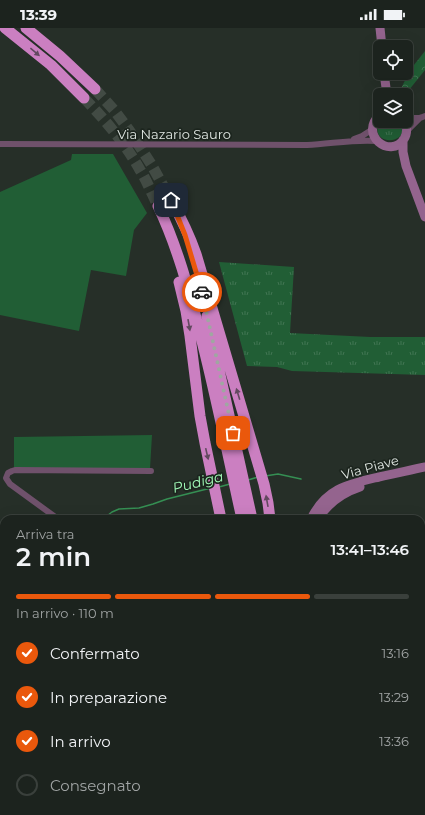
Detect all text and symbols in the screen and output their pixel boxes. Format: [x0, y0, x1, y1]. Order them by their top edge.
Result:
text: 13:39 [20, 5, 57, 24]
map controls [373, 40, 413, 128]
button: locate [373, 40, 413, 80]
one-way arrow [30, 48, 41, 57]
button: layers [373, 88, 413, 128]
street label: Via Nazario Sauro [117, 126, 231, 142]
pin [154, 183, 188, 217]
icon: home [160, 189, 182, 211]
courier [182, 272, 222, 312]
icon: car [191, 281, 213, 303]
one-way arrow [186, 319, 192, 331]
one-way arrow [235, 388, 241, 400]
pin [216, 416, 250, 450]
icon: bag [222, 422, 244, 444]
one-way arrow [204, 448, 210, 460]
street label: Via Piave [340, 452, 400, 482]
water label: Pudiga [171, 467, 225, 497]
one-way arrow [264, 495, 270, 508]
text: Arriva tra [16, 526, 75, 542]
text: 13:41–13:46 [330, 540, 409, 559]
text: 2 min [16, 541, 91, 573]
text: In arrivo · 110 m [16, 605, 114, 621]
icon: check [16, 642, 38, 664]
text: Confermato [50, 644, 140, 663]
text: 13:16 [382, 645, 409, 661]
icon: check [16, 686, 38, 708]
text: In preparazione [50, 688, 167, 707]
text: 13:29 [379, 689, 409, 705]
icon: check [16, 730, 38, 752]
text: In arrivo [50, 732, 111, 751]
text: 13:36 [379, 733, 409, 749]
text: Consegnato [50, 776, 141, 795]

